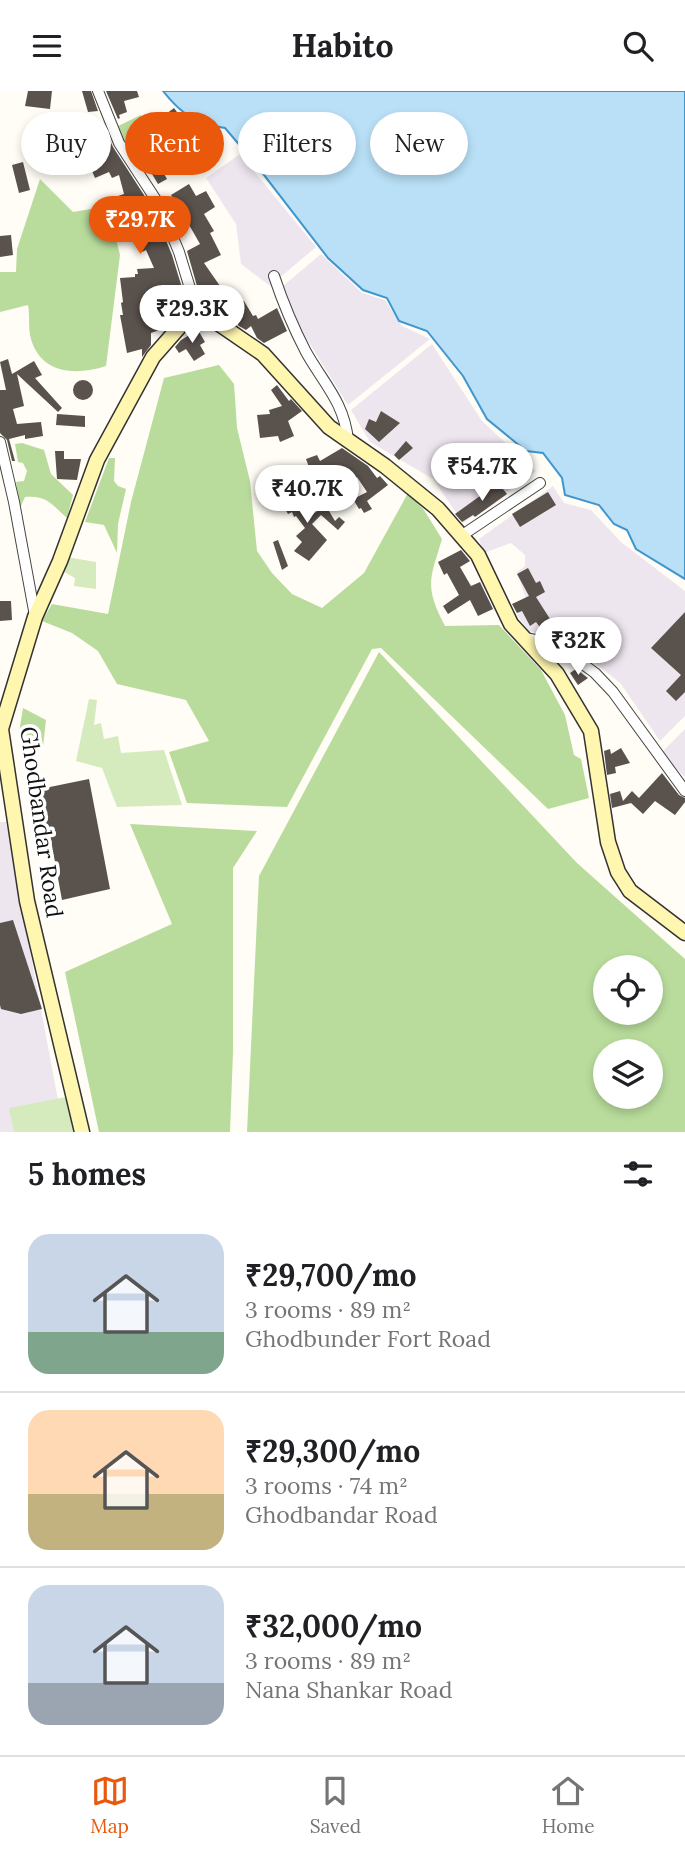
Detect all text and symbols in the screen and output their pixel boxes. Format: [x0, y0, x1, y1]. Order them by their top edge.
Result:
text: Habito [291, 25, 394, 66]
icon: menu [28, 27, 66, 65]
icon: search [619, 27, 657, 65]
chip: Buy [21, 112, 111, 175]
chip: Rent [125, 112, 224, 175]
chip: Filters [238, 112, 356, 175]
chip: New [370, 112, 468, 175]
pin: ₹29.7K [83, 197, 197, 256]
text: ₹29.7K [105, 204, 175, 233]
pin: ₹29.3K [135, 285, 249, 345]
text: ₹29.3K [156, 293, 228, 322]
pin: ₹54.7K [425, 443, 539, 503]
text: ₹54.7K [447, 451, 517, 480]
pin: ₹40.7K [250, 465, 364, 525]
text: ₹40.7K [271, 473, 343, 502]
pin: ₹32K [537, 617, 619, 677]
text: ₹32K [551, 625, 605, 654]
street label: Ghodbandar Road [14, 725, 70, 920]
map controls [593, 955, 663, 1109]
button: locate [593, 955, 663, 1025]
button: layers [593, 1039, 663, 1109]
text: 5 homes [28, 1155, 146, 1193]
icon: filters [619, 1155, 657, 1193]
text: ₹29,700/mo [245, 1256, 417, 1294]
icon: home [84, 1262, 168, 1346]
text: 3 rooms · 89 m² [245, 1295, 411, 1324]
text: Ghodbunder Fort Road [245, 1324, 491, 1353]
text: ₹29,300/mo [245, 1432, 420, 1470]
icon: home [84, 1438, 168, 1522]
text: 3 rooms · 74 m² [245, 1471, 408, 1500]
text: Ghodbandar Road [245, 1500, 438, 1529]
text: ₹32,000/mo [245, 1607, 422, 1645]
icon: home [84, 1613, 168, 1697]
text: 3 rooms · 89 m² [245, 1646, 411, 1675]
text: Nana Shankar Road [245, 1675, 452, 1704]
tab: Map [90, 1772, 129, 1838]
tab: Saved [310, 1772, 361, 1838]
tab: Home [542, 1772, 595, 1838]

